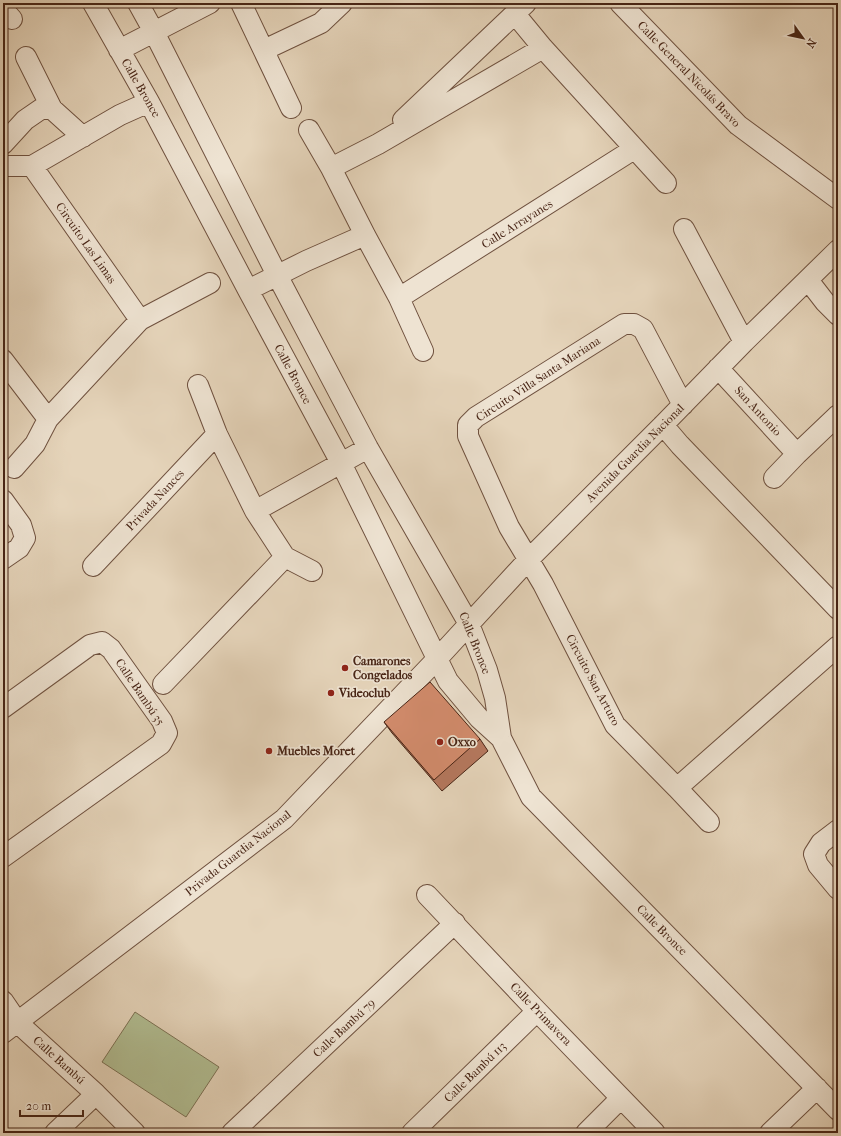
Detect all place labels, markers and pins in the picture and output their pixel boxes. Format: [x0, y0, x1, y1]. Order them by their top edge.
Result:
place label: Camarones Congelados [353, 654, 413, 683]
marker: Camarones Congelados [340, 663, 350, 673]
place label: Videoclub [338, 686, 391, 700]
marker: Videoclub [326, 688, 336, 698]
place label: Oxxo [448, 735, 476, 749]
marker: Oxxo [435, 737, 445, 747]
place label: Muebles Moret [276, 744, 356, 758]
marker: Muebles Moret [264, 746, 274, 756]

